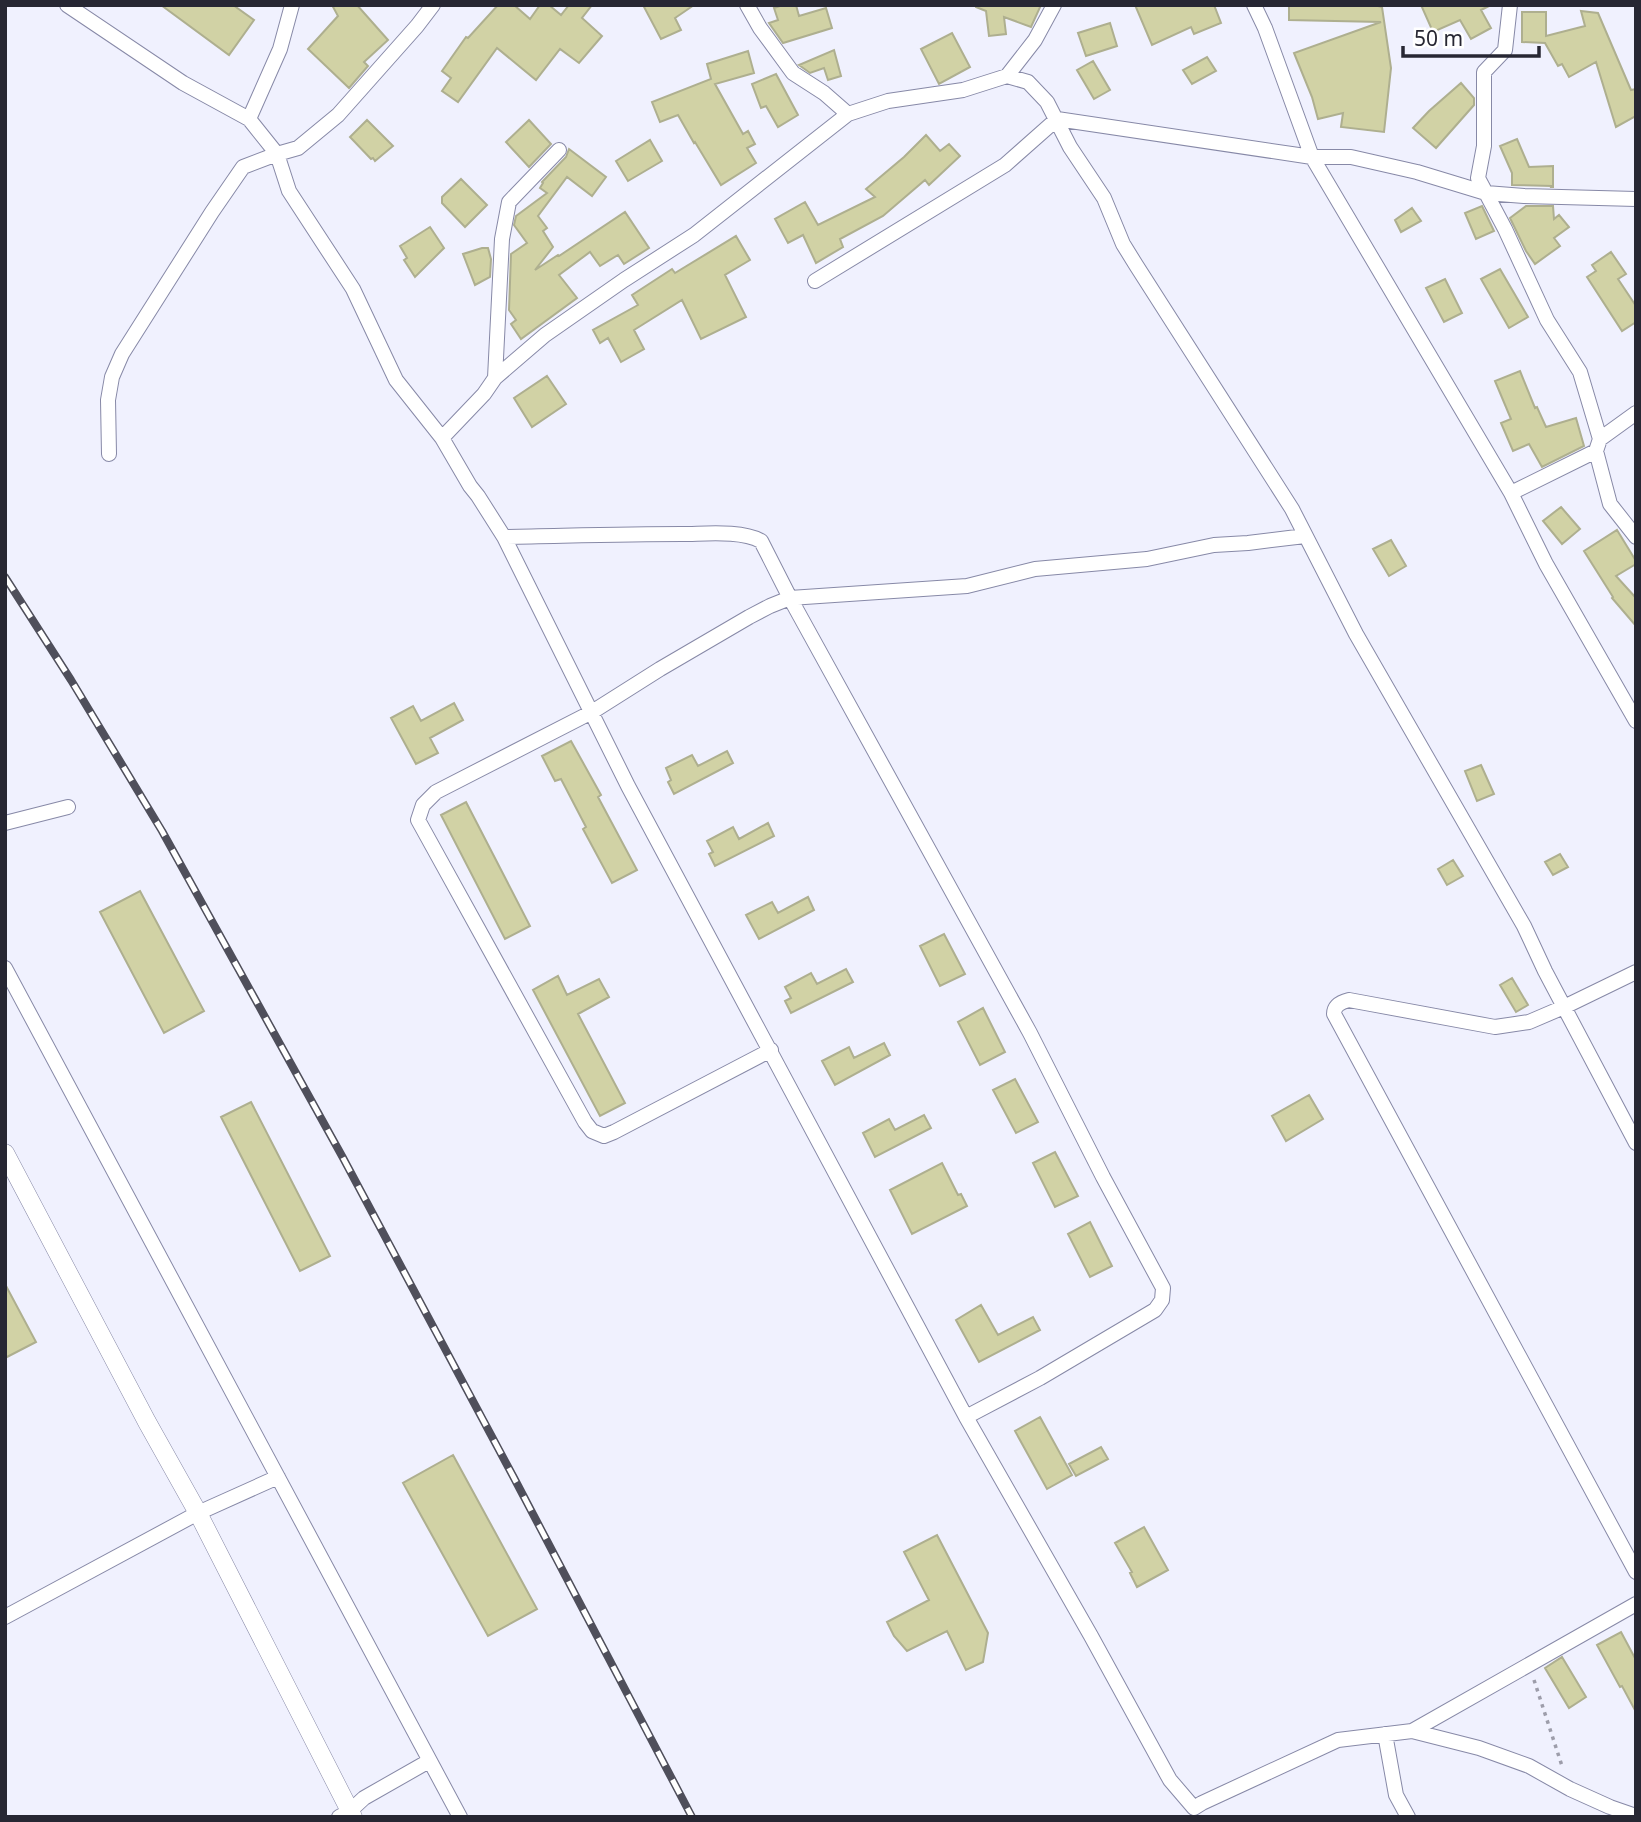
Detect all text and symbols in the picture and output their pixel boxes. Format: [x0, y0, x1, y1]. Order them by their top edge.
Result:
scale bar [1403, 14, 1540, 58]
text: 50 m [1414, 24, 1463, 52]

